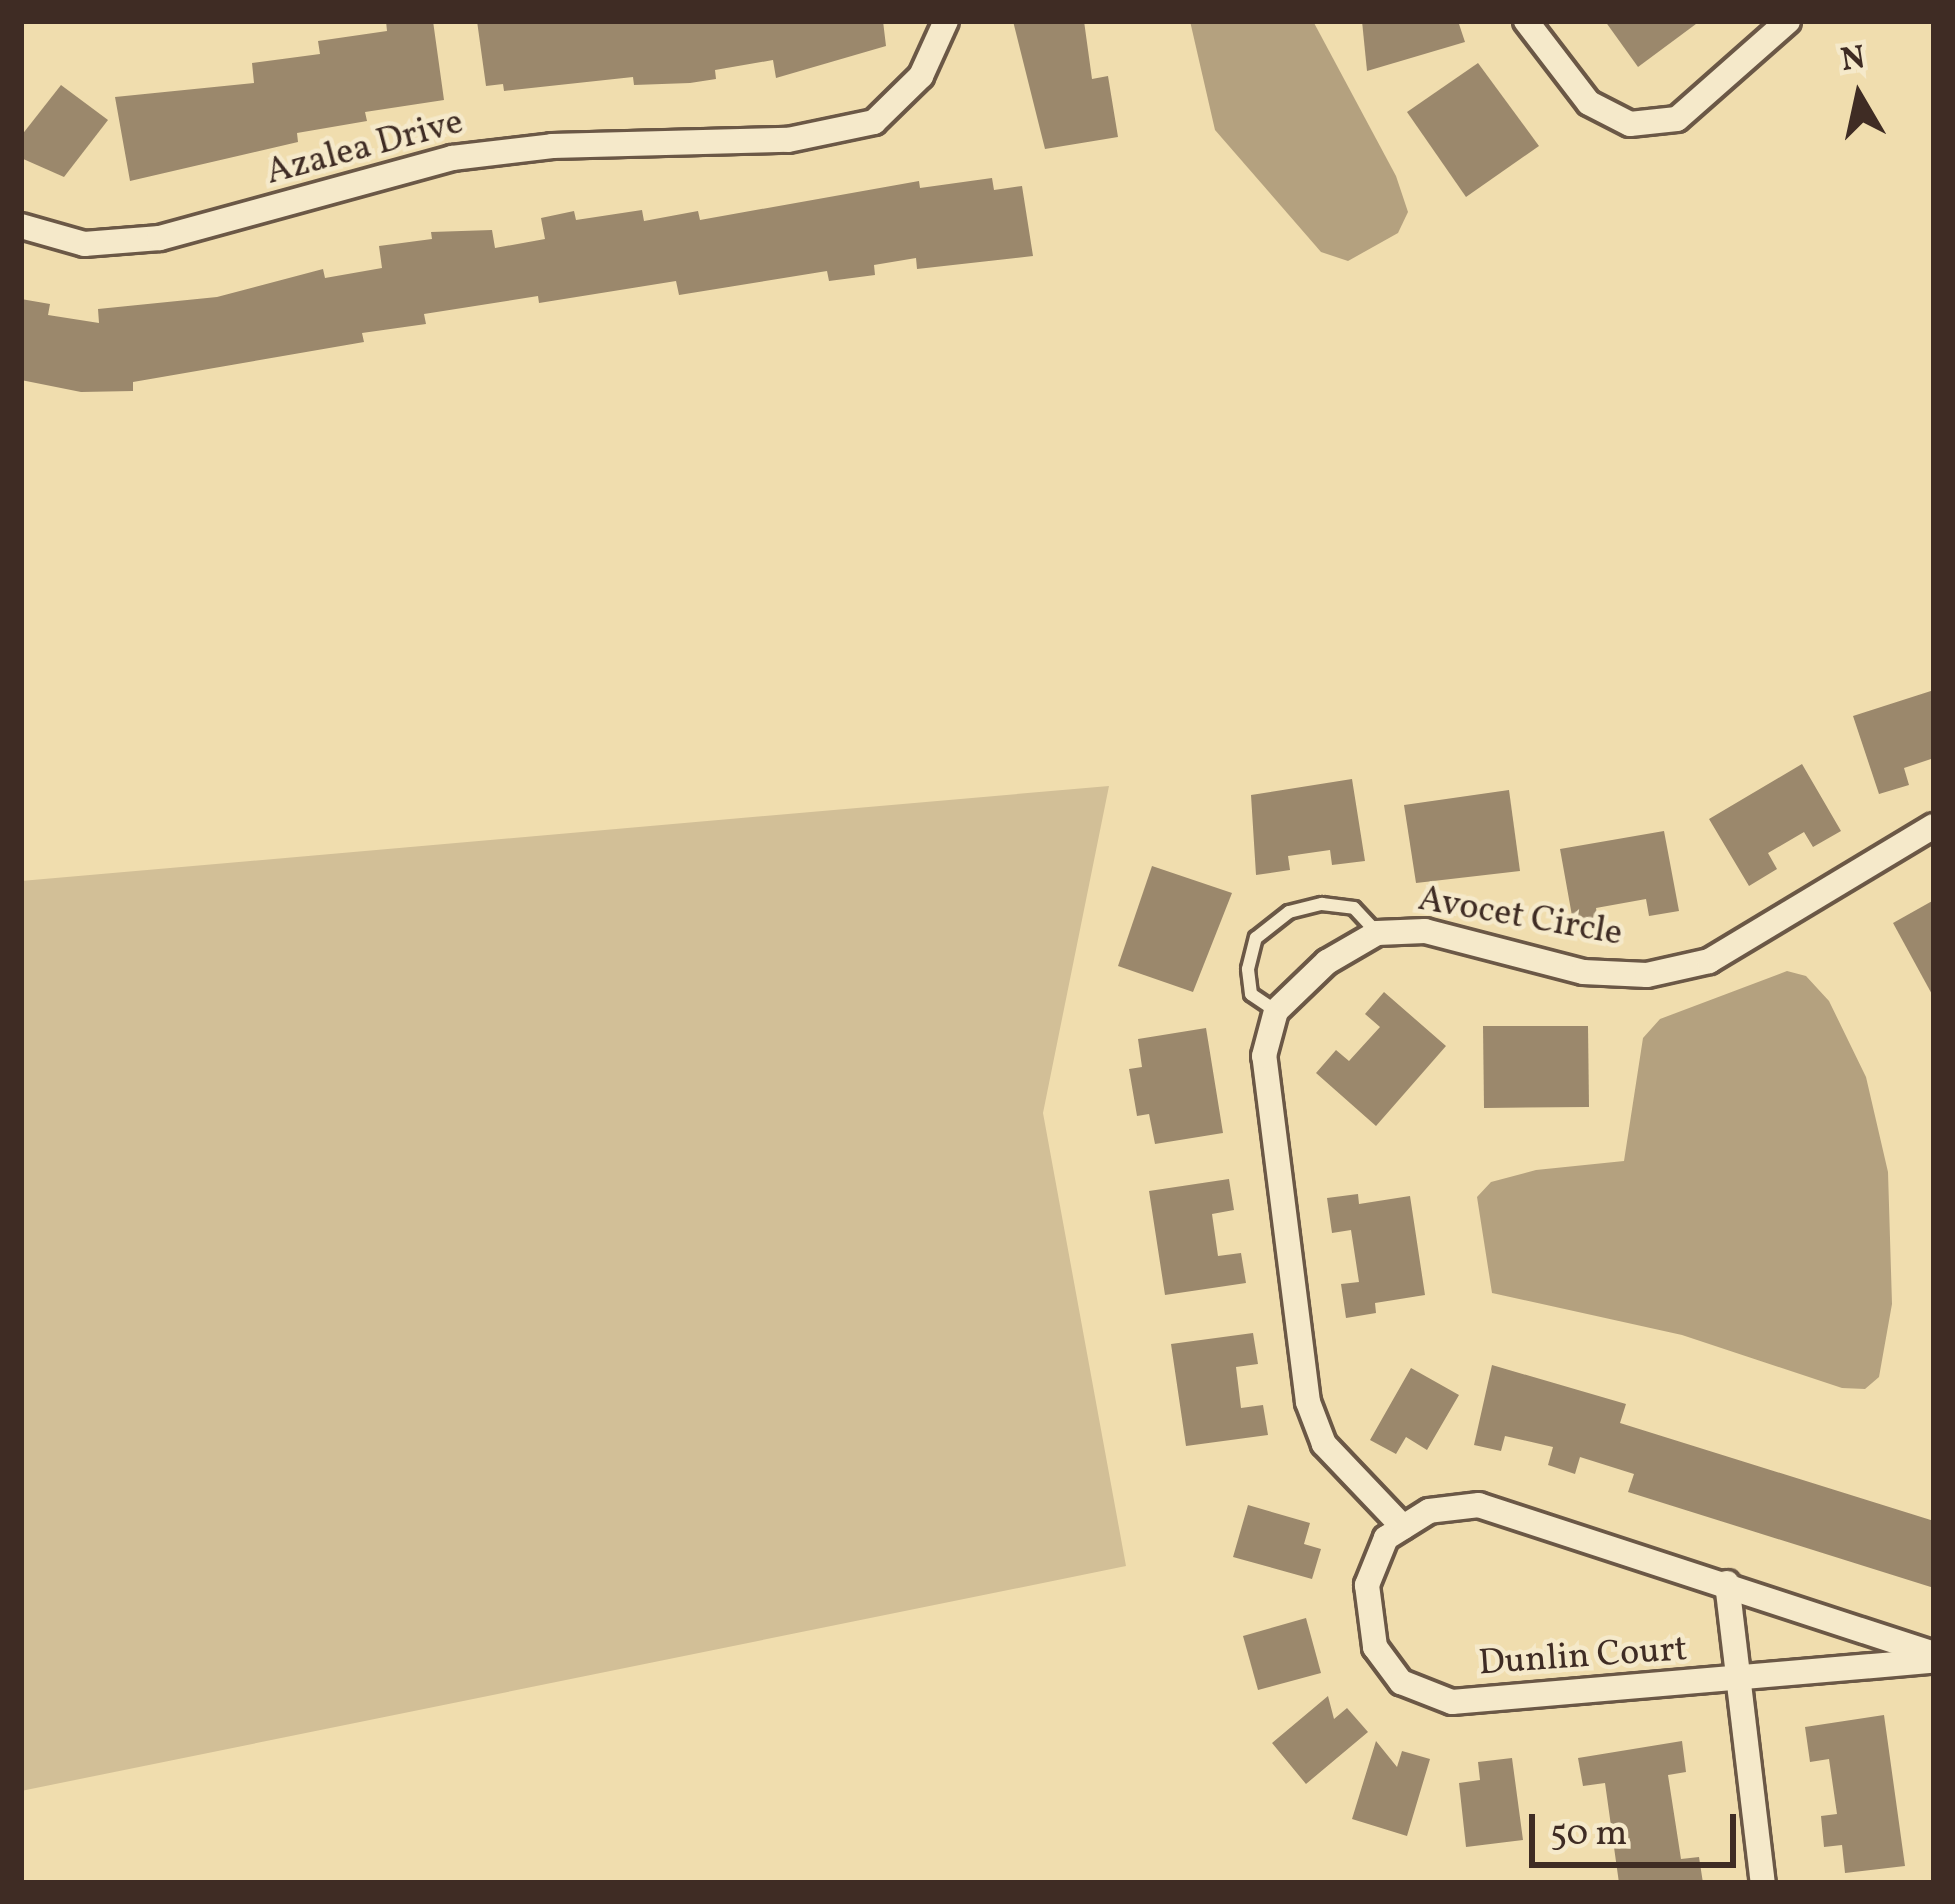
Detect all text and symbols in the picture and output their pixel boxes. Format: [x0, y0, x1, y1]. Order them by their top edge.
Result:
north arrow [1799, 36, 1919, 156]
text: N [1838, 36, 1869, 85]
street label: Azalea Drive [262, 102, 468, 196]
street label: Avocet Circle [1415, 879, 1625, 957]
street label: Dunlin Court [1477, 1629, 1689, 1687]
scale bar [1535, 1790, 1742, 1864]
text: 50 m [1550, 1810, 1627, 1860]

